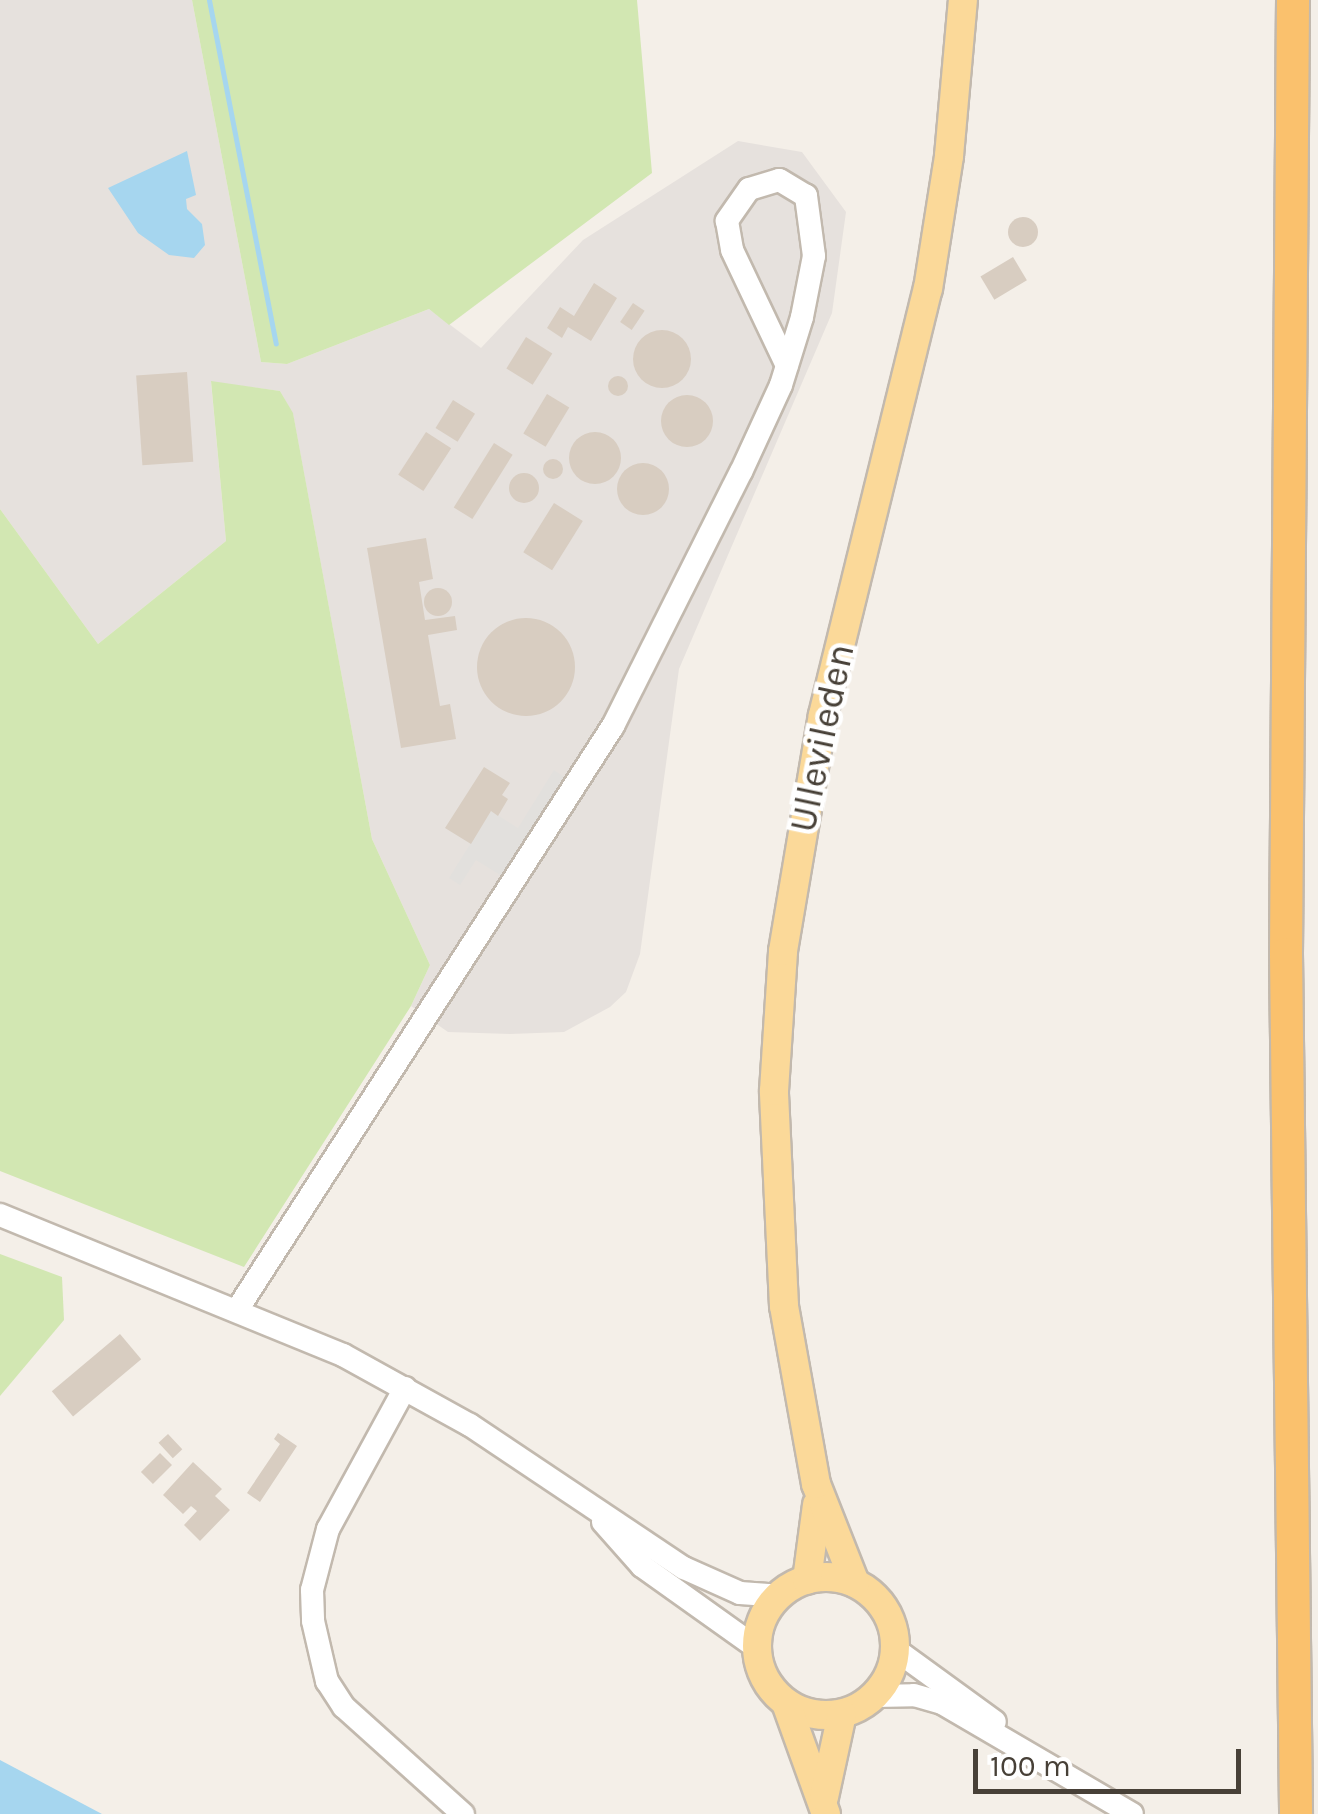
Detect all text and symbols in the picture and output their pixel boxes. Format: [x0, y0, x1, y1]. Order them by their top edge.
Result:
street label: Ullevileden [780, 640, 864, 836]
scale bar [978, 1729, 1246, 1791]
text: 100 m [990, 1748, 1071, 1784]

